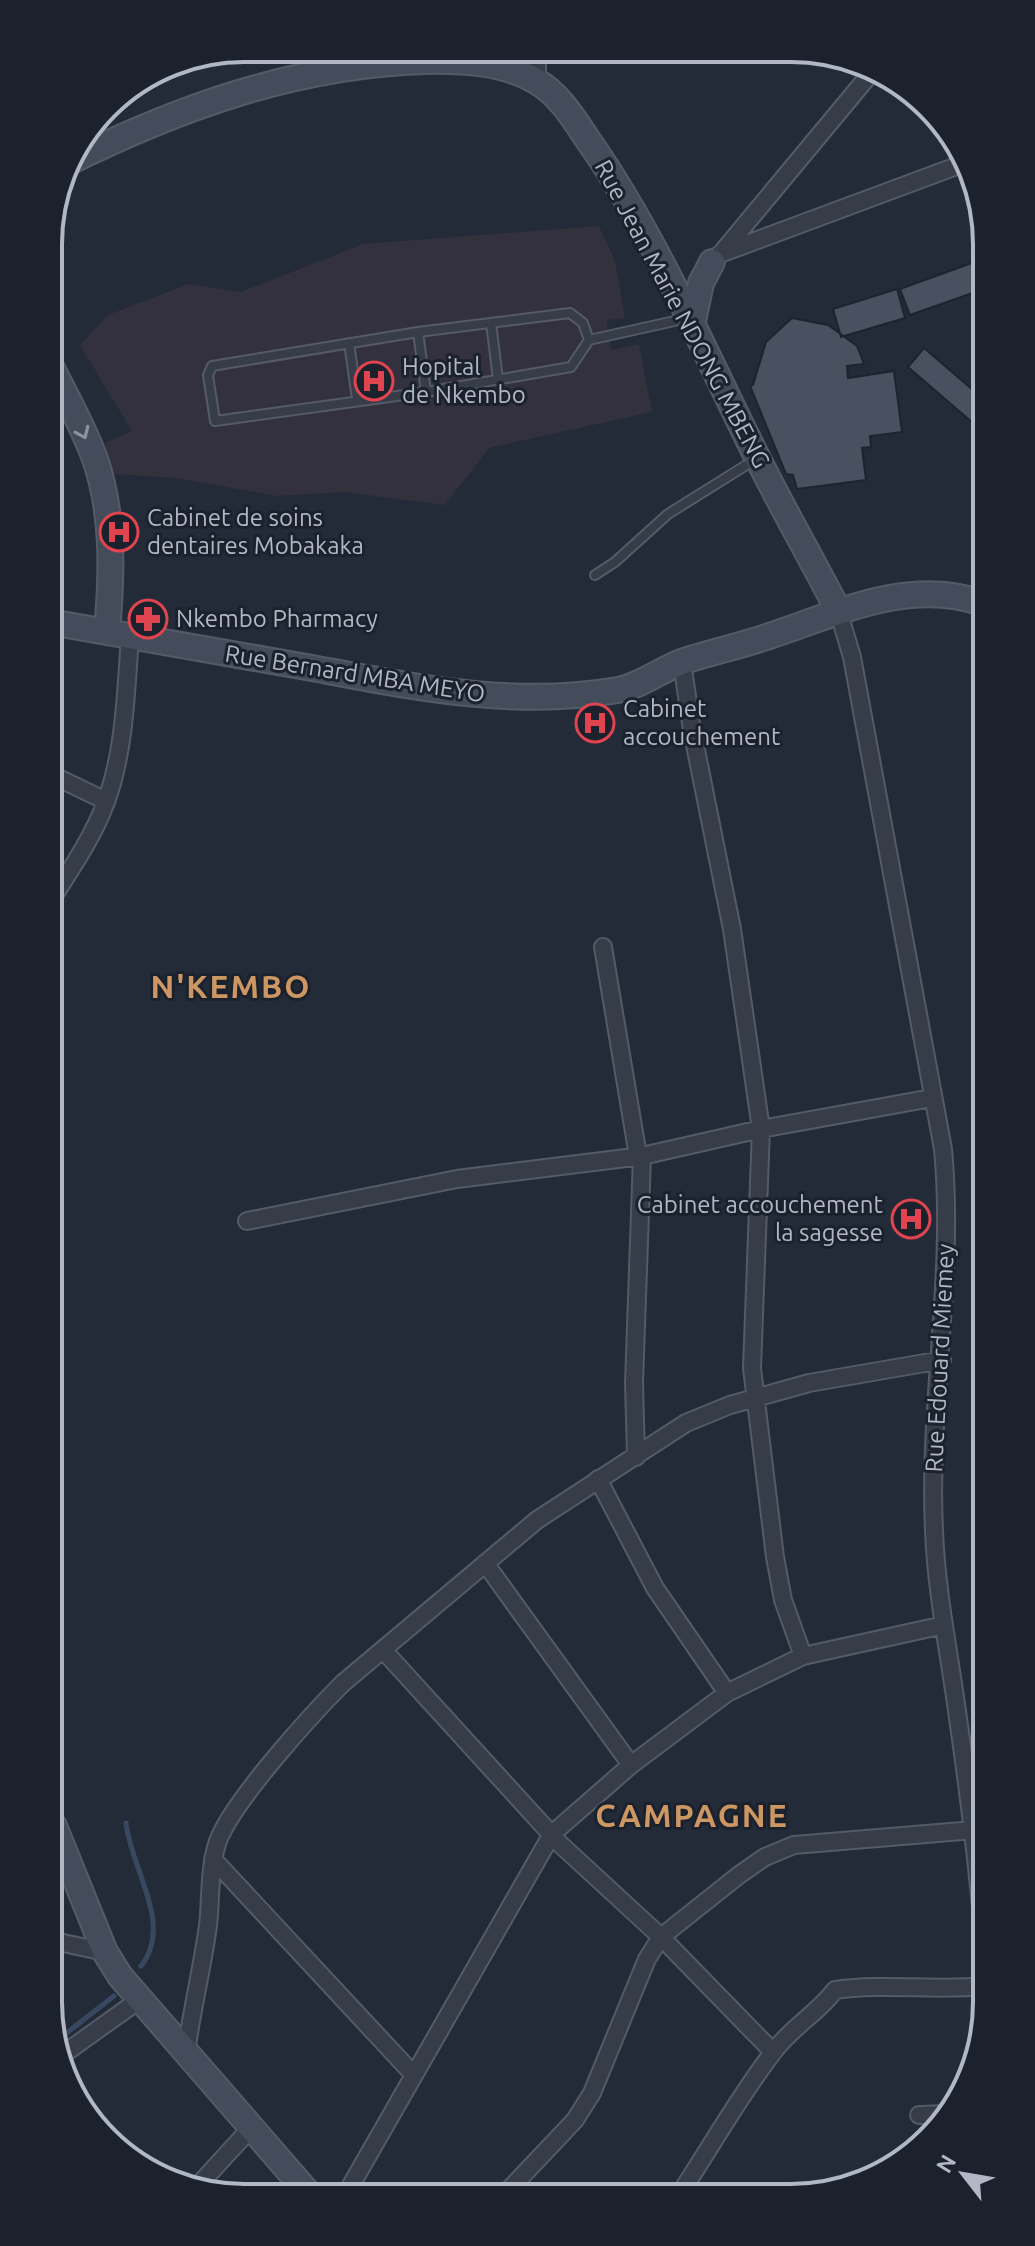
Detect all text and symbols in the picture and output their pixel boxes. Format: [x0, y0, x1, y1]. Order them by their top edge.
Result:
street label: Rue Jean Marie NDONG MBENG [590, 155, 775, 472]
place label: Hopital de Nkembo [402, 353, 526, 408]
hospital icon: Hopital de Nkembo [353, 360, 395, 402]
one-way arrow [74, 425, 90, 439]
place label: Cabinet de soins dentaires Mobakaka [147, 504, 364, 559]
hospital icon: Cabinet de soins dentaires Mobakaka [98, 511, 140, 553]
pharmacy icon: Nkembo Pharmacy [127, 598, 169, 640]
place label: Nkembo Pharmacy [176, 605, 378, 632]
street label: Rue Bernard MBA MEYO [223, 640, 487, 707]
place label: Cabinet accouchement [623, 695, 781, 750]
hospital icon: Cabinet accouchement [574, 702, 616, 744]
district label: N'KEMBO [151, 968, 311, 1004]
place label: Cabinet accouchement la sagesse [637, 1191, 884, 1246]
hospital icon: Cabinet accouchement la sagesse [890, 1198, 932, 1240]
street label: Rue Edouard Miemey [920, 1243, 959, 1473]
district label: CAMPAGNE [595, 1797, 789, 1833]
north arrow [923, 2134, 1003, 2214]
text: N [930, 2150, 960, 2177]

